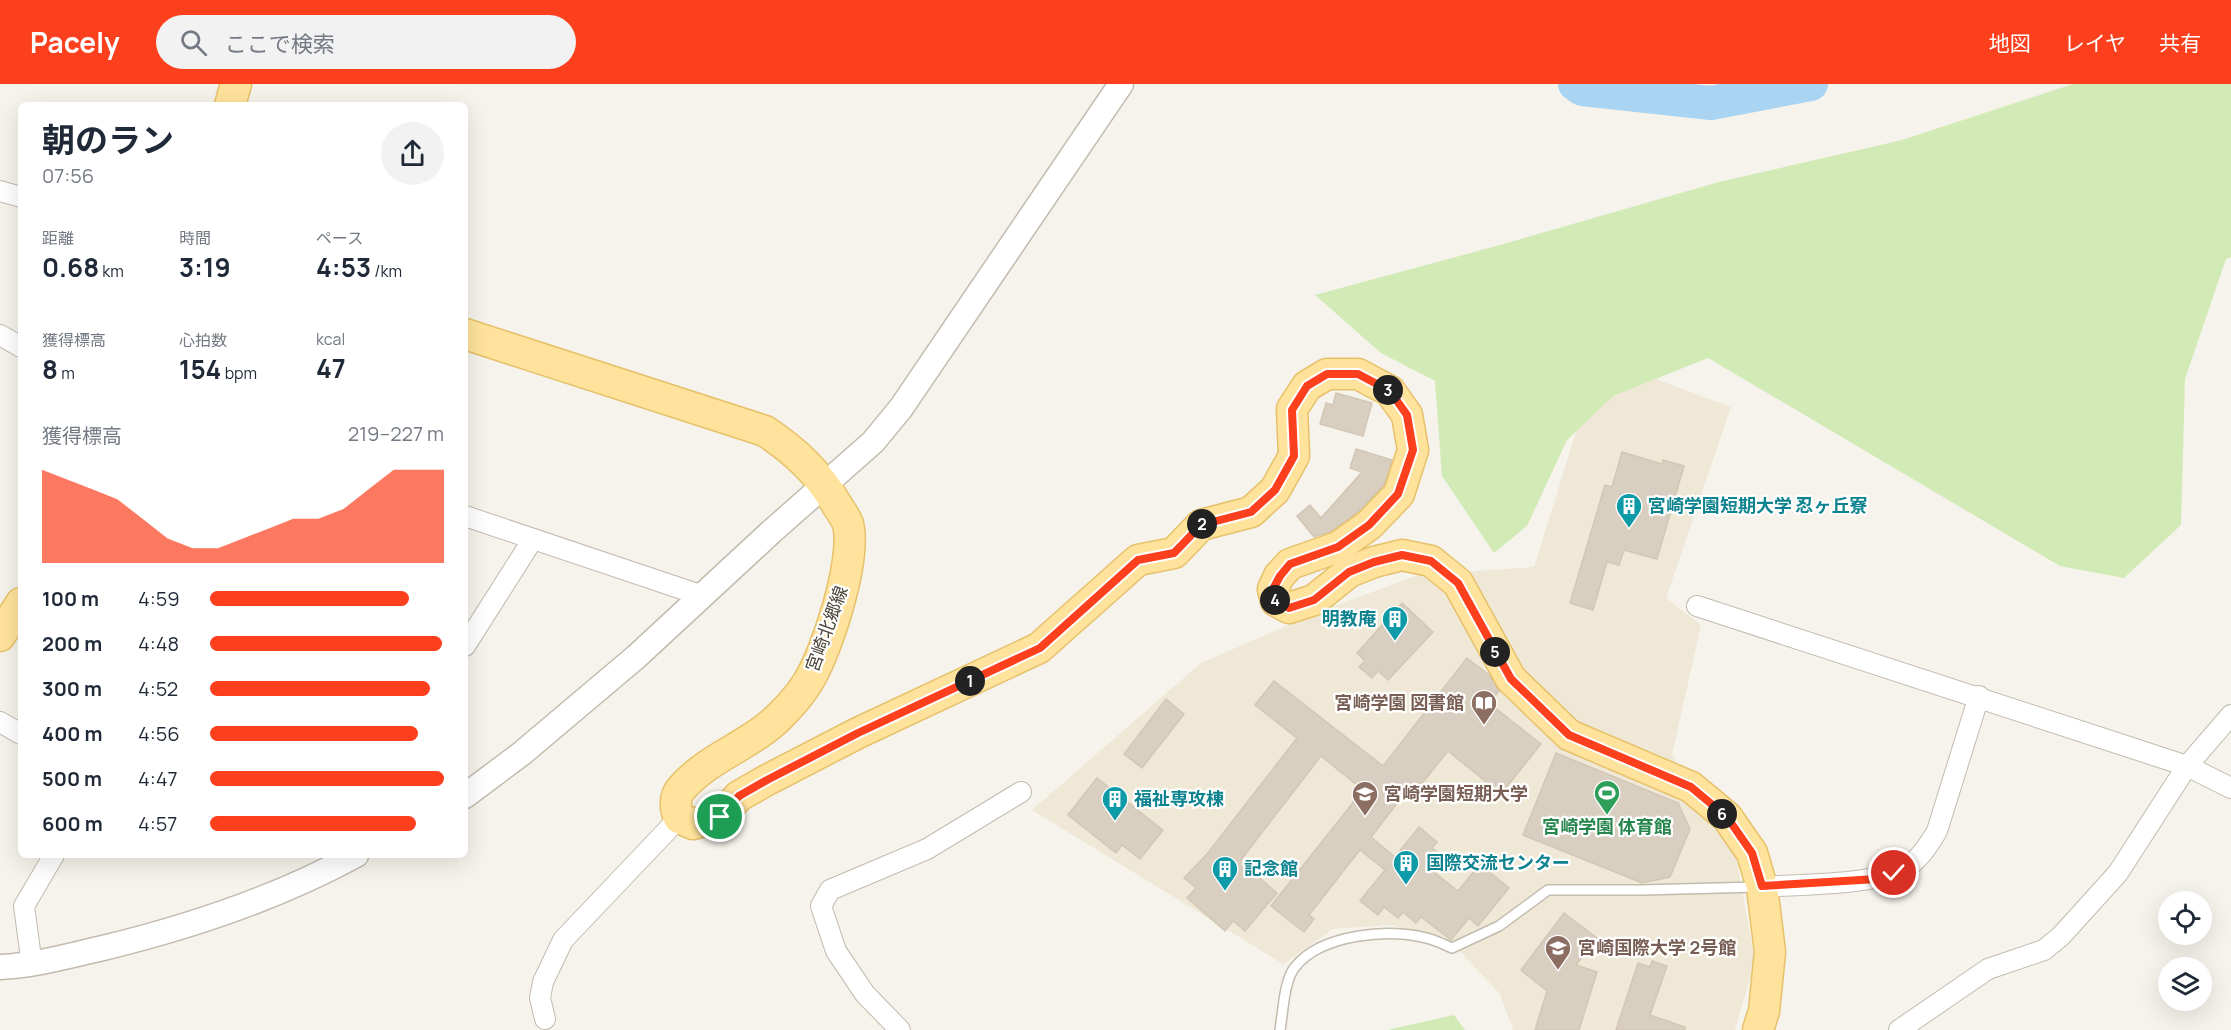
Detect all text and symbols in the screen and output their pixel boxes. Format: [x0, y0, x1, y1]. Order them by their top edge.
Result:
search box [156, 15, 576, 69]
text: Pacely [30, 23, 120, 61]
icon: search [177, 26, 210, 59]
text: ここで検索 [225, 29, 335, 59]
text: 地図 [1989, 29, 2031, 57]
text: レイヤ [2064, 29, 2126, 57]
text: 共有 [2159, 29, 2201, 57]
text: 朝のラン [42, 117, 174, 162]
button: share [381, 122, 444, 185]
text: 07:56 [42, 162, 94, 189]
text: 距離 [42, 227, 74, 249]
text: 時間 [179, 227, 211, 249]
text: ペース [316, 227, 363, 249]
text: 0.68 [42, 249, 99, 285]
text: 3:19 [179, 249, 231, 285]
text: 4:53 [316, 249, 371, 285]
text: km [99, 260, 124, 282]
text: /km [371, 260, 402, 282]
text: kcal [316, 328, 345, 350]
text: 獲得標高 [42, 329, 106, 351]
text: 心拍数 [179, 329, 227, 351]
text: 47 [316, 350, 346, 386]
text: 8 [42, 351, 58, 387]
text: 154 [179, 351, 221, 387]
text: m [58, 362, 75, 384]
text: bpm [221, 362, 257, 384]
pin: 3 [1373, 375, 1403, 405]
text: 3 [1383, 379, 1393, 401]
text: 219–227 m [348, 420, 444, 447]
text: 獲得標高 [42, 422, 122, 449]
building icon: 宮崎学園短期大学 忍ヶ丘寮 [1614, 491, 1644, 529]
place label: 宮崎学園短期大学 忍ヶ丘寮 [1648, 493, 1868, 517]
pin: 2 [1187, 509, 1217, 539]
text: 2 [1197, 513, 1207, 535]
street label: 宮崎北郷線 [799, 582, 853, 675]
text: 100 m [42, 585, 99, 612]
text: 4:59 [138, 585, 180, 612]
pin: 4 [1260, 585, 1290, 615]
text: 4 [1270, 589, 1280, 611]
building icon: 明教庵 [1380, 604, 1410, 642]
place label: 明教庵 [1322, 606, 1376, 630]
text: 200 m [42, 630, 102, 657]
text: 4:48 [138, 630, 179, 657]
pin: 5 [1480, 637, 1510, 667]
text: 5 [1490, 641, 1500, 663]
pin: 1 [955, 666, 985, 696]
text: 1 [966, 670, 974, 692]
text: 300 m [42, 675, 102, 702]
text: 4:52 [138, 675, 178, 702]
library icon: 宮崎学園 図書館 [1469, 688, 1499, 726]
place label: 宮崎学園 図書館 [1334, 690, 1464, 714]
text: 400 m [42, 720, 102, 747]
text: 4:56 [138, 720, 180, 747]
text: 500 m [42, 765, 102, 792]
text: 4:47 [138, 765, 178, 792]
sports icon: 宮崎学園 体育館 [1592, 778, 1622, 816]
school or university icon: 宮崎学園短期大学 [1350, 779, 1380, 817]
place label: 宮崎学園短期大学 [1384, 781, 1528, 805]
building icon: 福祉専攻棟 [1100, 784, 1130, 822]
place label: 福祉専攻棟 [1134, 786, 1224, 810]
pin [694, 791, 745, 842]
pin: 6 [1707, 799, 1737, 829]
icon: arrive [703, 800, 736, 833]
text: 6 [1717, 803, 1727, 825]
text: 600 m [42, 810, 103, 837]
text: 4:57 [138, 810, 177, 837]
place label: 宮崎学園 体育館 [1542, 814, 1672, 838]
pin [1868, 847, 1919, 898]
building icon: 国際交流センター [1391, 848, 1421, 886]
place label: 国際交流センター [1426, 850, 1570, 874]
building icon: 記念館 [1210, 854, 1240, 892]
place label: 記念館 [1244, 856, 1298, 880]
icon: check [1877, 856, 1910, 889]
map controls [2158, 891, 2212, 1011]
button: locate [2158, 891, 2212, 945]
school or university icon: 宮崎国際大学 2号館 [1543, 933, 1573, 971]
place label: 宮崎国際大学 2号館 [1578, 935, 1736, 959]
button: layers [2158, 957, 2212, 1011]

